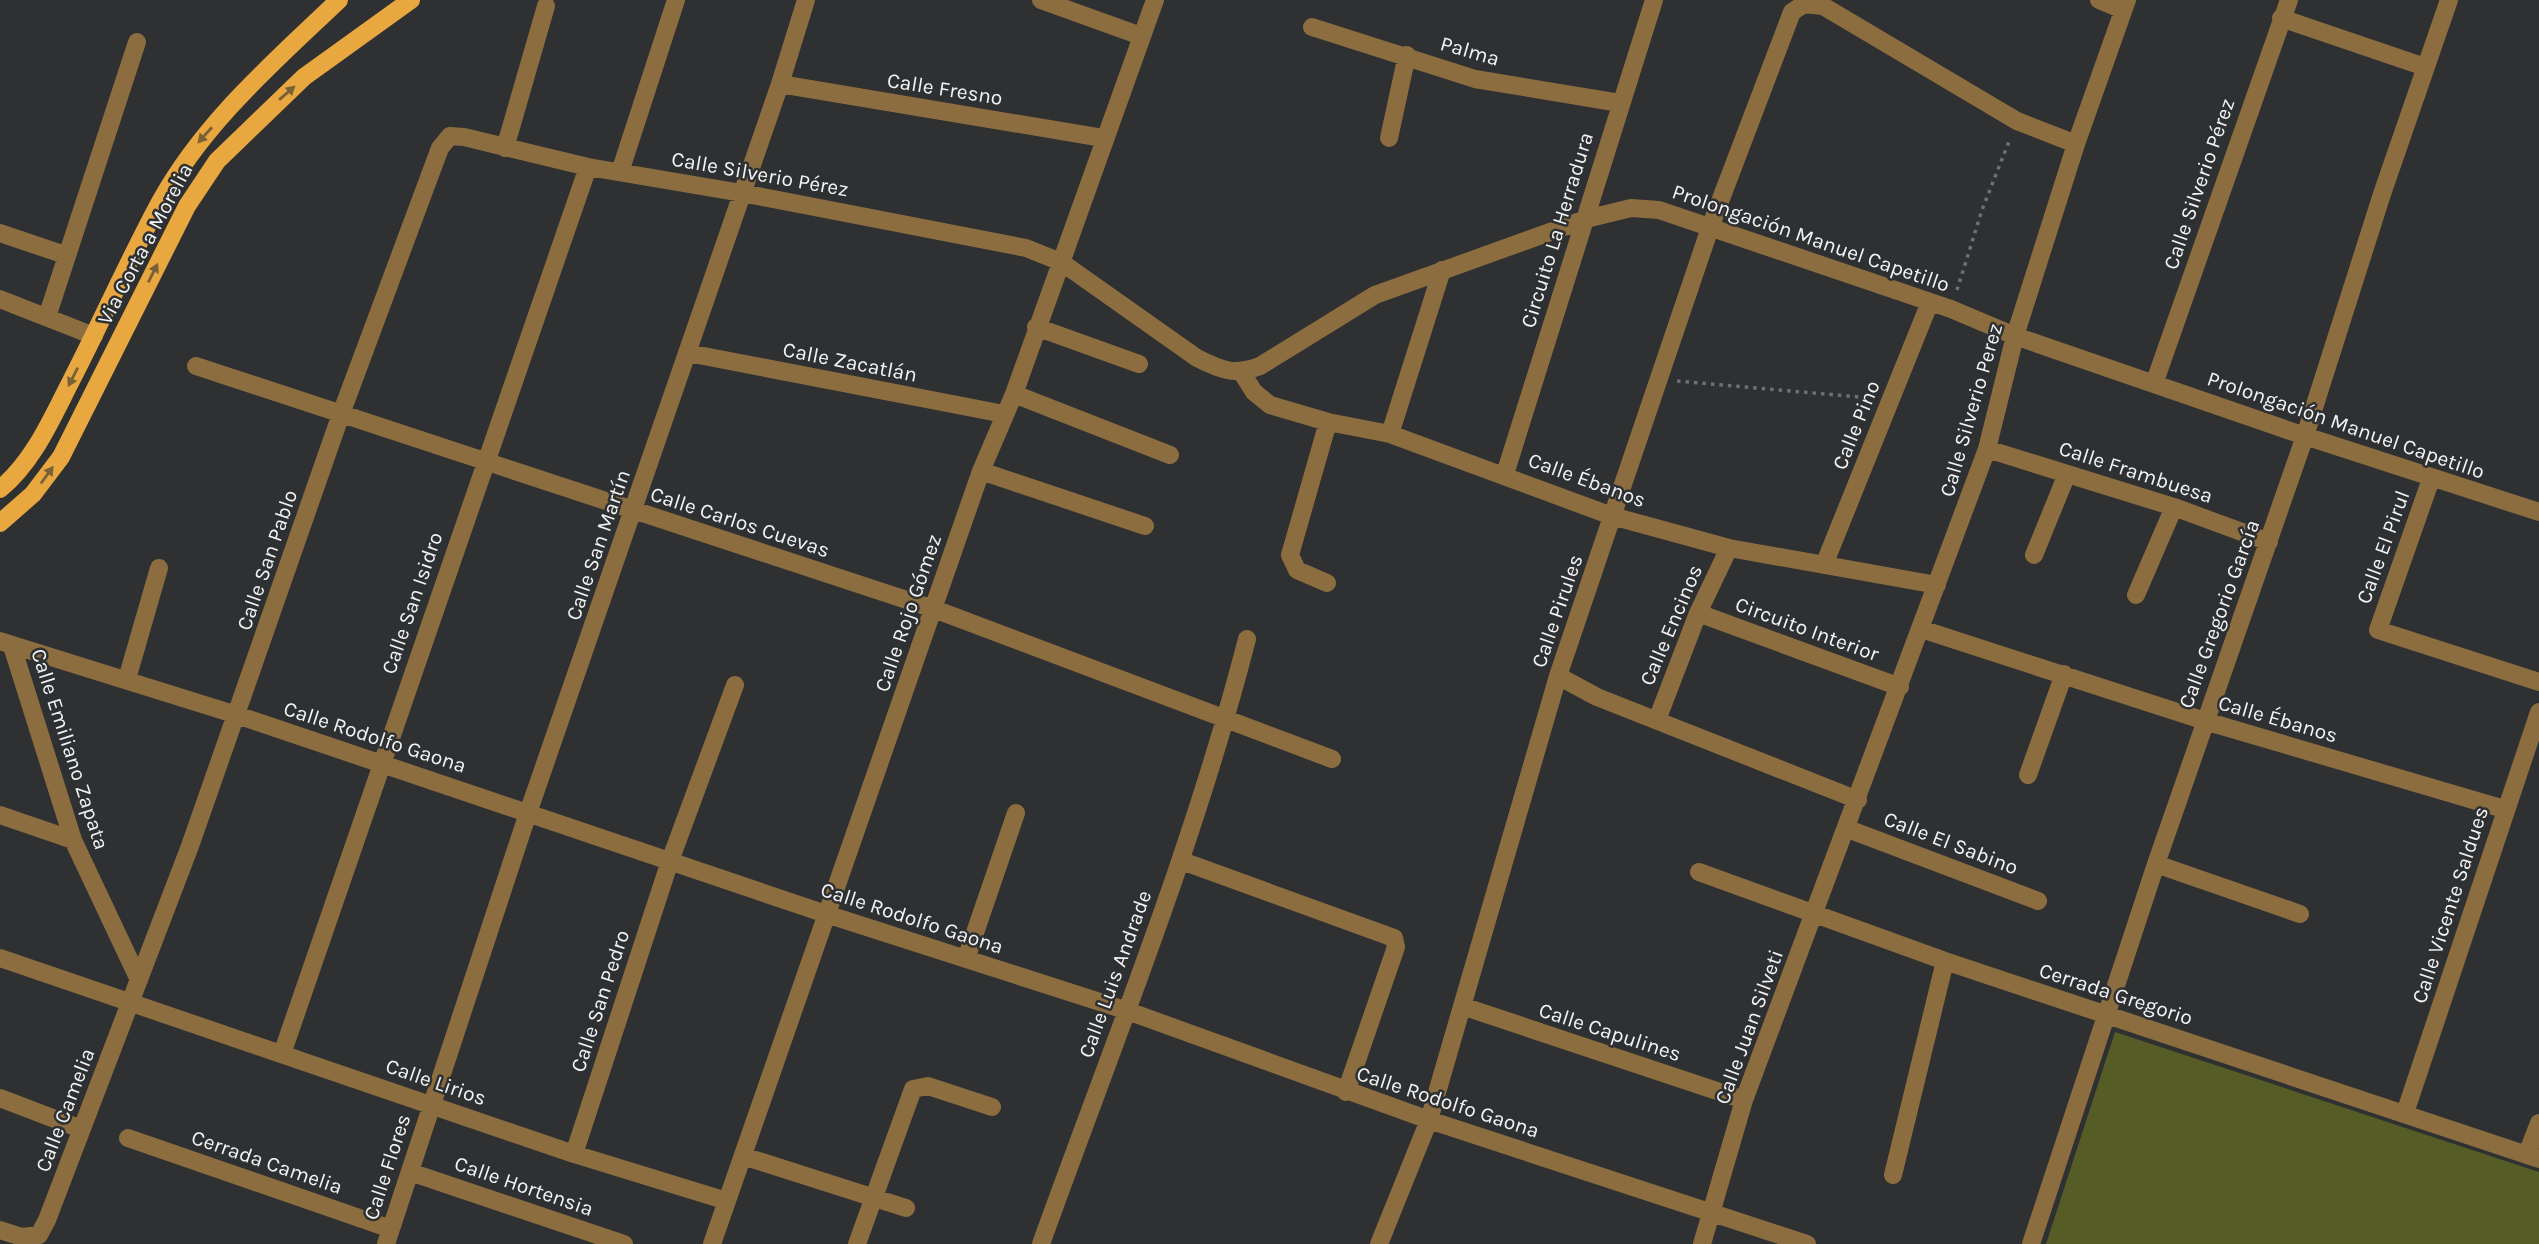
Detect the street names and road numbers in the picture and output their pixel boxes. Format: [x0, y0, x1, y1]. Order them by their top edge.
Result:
street label: Palma [1438, 31, 1502, 71]
street label: Calle Fresno [886, 68, 1004, 110]
street label: Calle Silverio Pérez [2158, 95, 2240, 273]
street label: Circuito La Herradura [1516, 129, 1598, 331]
street label: Calle Silverio Pérez [670, 147, 850, 201]
street label: Via Corta a Morelia [92, 159, 198, 329]
street label: Prolongación Manuel Capetillo [1669, 179, 1953, 297]
street label: Calle Silverio Perez [1935, 321, 2007, 499]
street label: Calle Zacatlán [781, 337, 919, 387]
street label: Prolongación Manuel Capetillo [2204, 366, 2488, 484]
street label: Calle Pino [1827, 377, 1885, 473]
street label: Calle Frambuesa [2056, 436, 2216, 508]
street label: Calle Ébanos [1525, 448, 1649, 512]
street label: Calle San Martín [561, 467, 635, 623]
street label: Calle Carlos Cuevas [647, 482, 833, 562]
street label: Calle San Pablo [232, 487, 302, 633]
street label: Calle El Pirul [2351, 487, 2415, 607]
street label: Calle Gregorio García [2174, 516, 2264, 712]
street label: Calle San Isidro [376, 529, 448, 677]
street label: Calle Rojo Gómez [870, 531, 946, 695]
street label: Calle Pirules [1526, 551, 1588, 671]
street label: Calle Encinos [1635, 561, 1707, 689]
street label: Circuito Interior [1732, 592, 1882, 666]
street label: Calle Emiliano Zapata [26, 646, 114, 852]
street label: Calle Ébanos [2216, 691, 2340, 747]
street label: Calle Rodolfo Gaona [281, 696, 469, 778]
street label: Calle Vicente Saldues [2407, 804, 2493, 1006]
street label: Calle El Sabino [1881, 806, 2021, 880]
street label: Calle Rodolfo Gaona [818, 877, 1006, 959]
street label: Calle Luis Andrade [1074, 887, 1156, 1061]
street label: Calle San Pedro [566, 927, 634, 1075]
street label: Calle Juan Silveti [1710, 946, 1788, 1108]
street label: Cerrada Gregorio [2036, 958, 2196, 1030]
street label: Calle Capulines [1536, 998, 1684, 1066]
street label: Calle Camelia [30, 1045, 100, 1175]
street label: Calle Lirios [383, 1054, 489, 1110]
street label: Calle Rodolfo Gaona [1354, 1061, 1542, 1143]
street label: Calle Flores [359, 1111, 415, 1223]
street label: Cerrada Camelia [188, 1125, 346, 1199]
street label: Calle Hortensia [451, 1151, 597, 1221]

